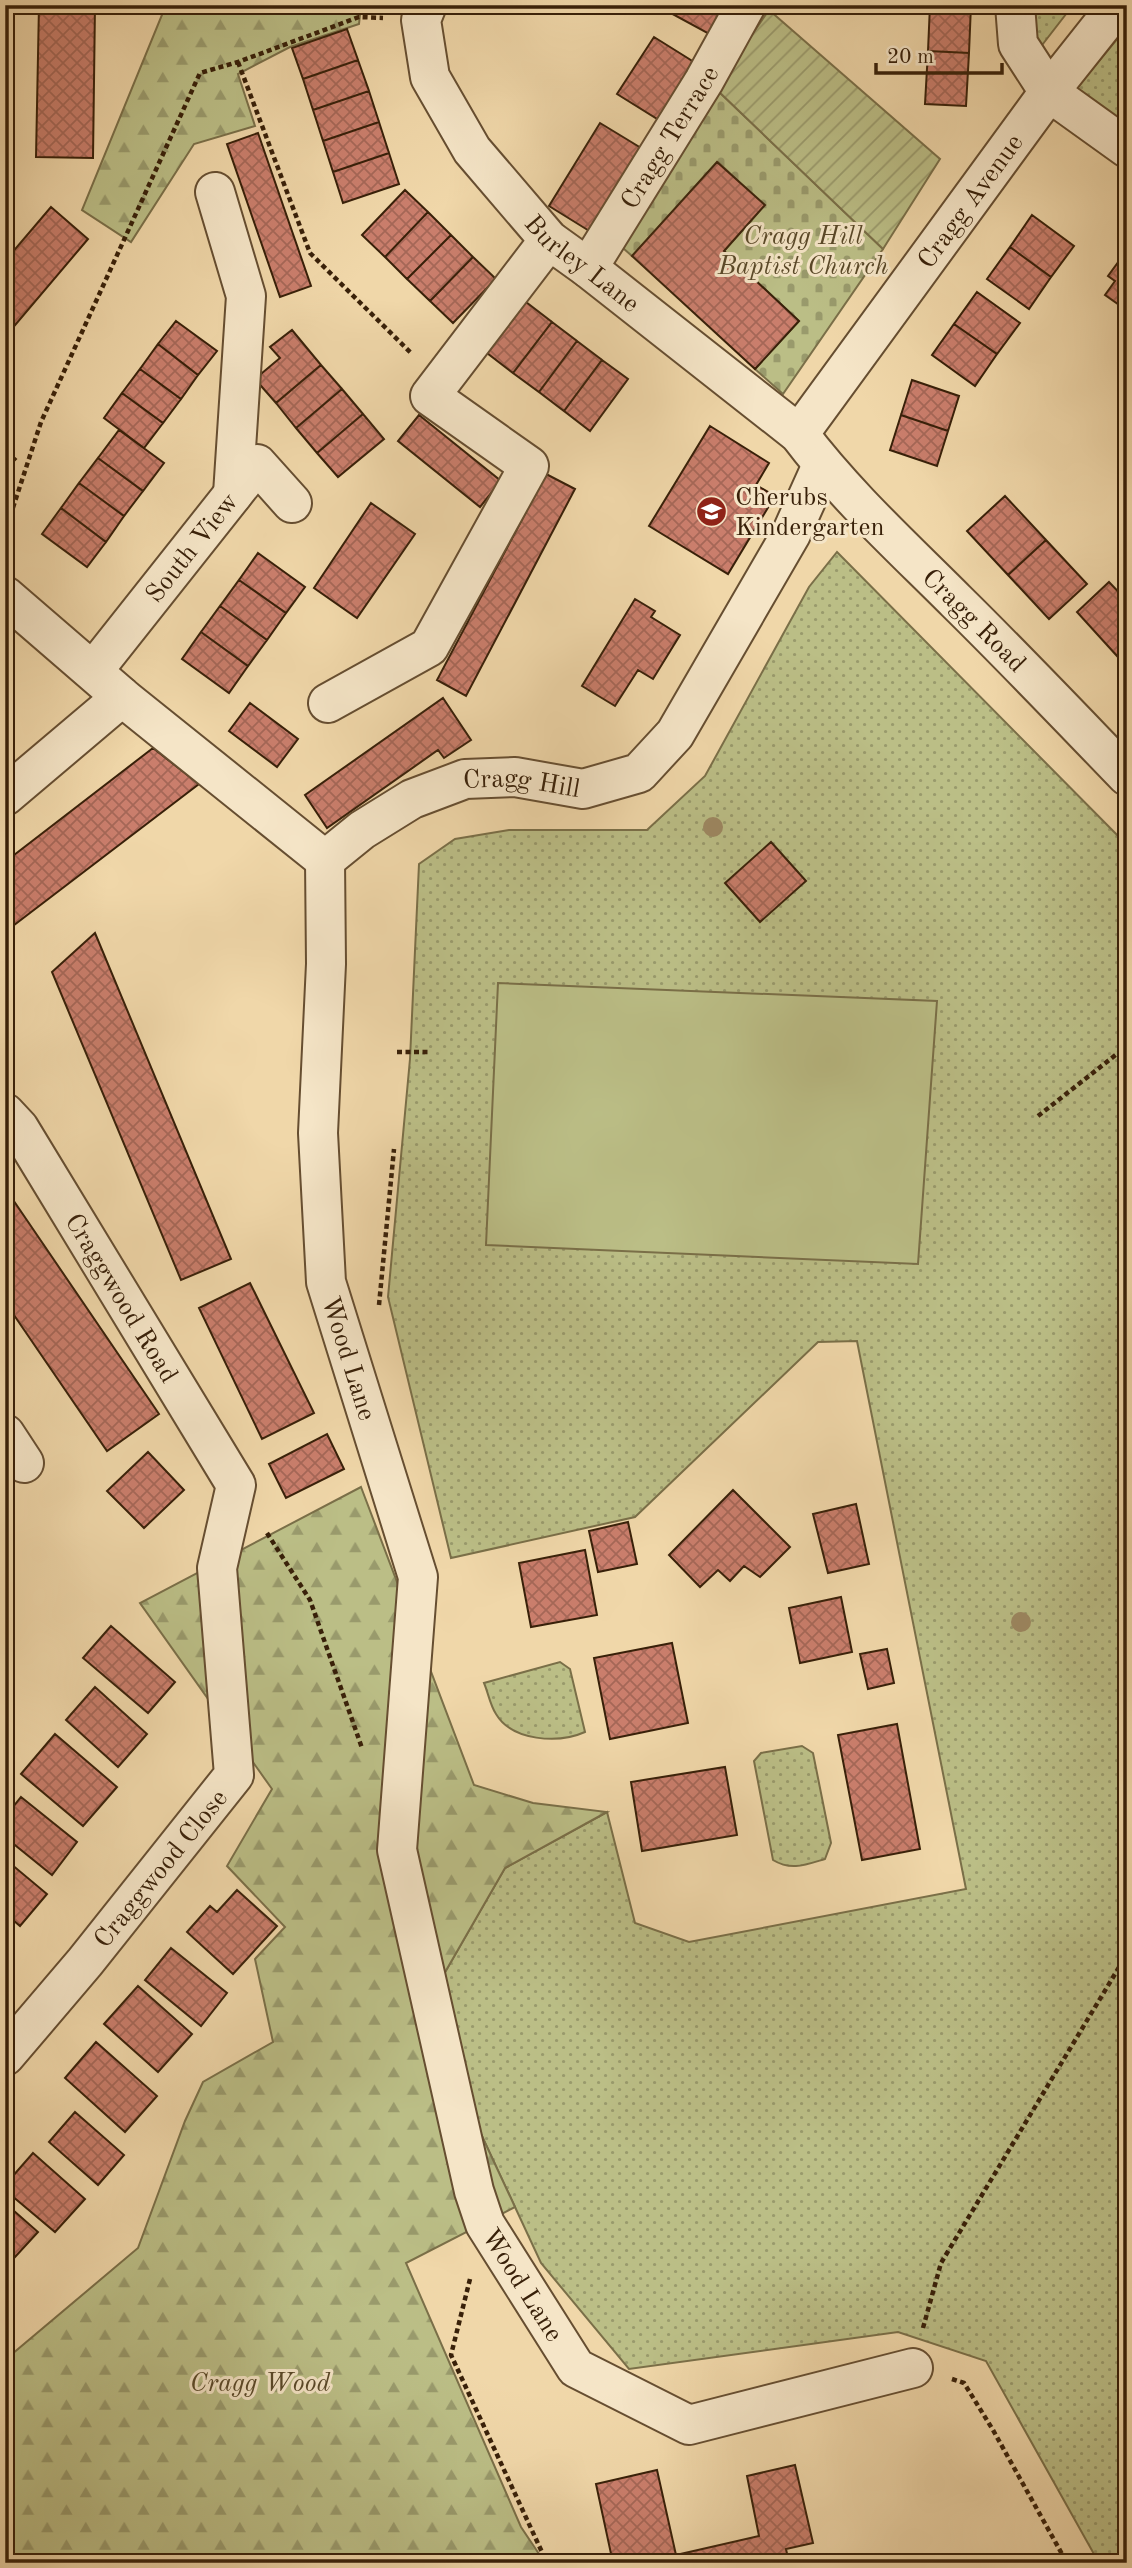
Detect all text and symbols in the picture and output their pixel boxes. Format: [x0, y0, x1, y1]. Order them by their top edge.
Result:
scale bar [876, 32, 1002, 76]
text: 20 m [887, 47, 934, 68]
street label: Cragg Terrace [617, 62, 725, 214]
street label: Cragg Avenue [914, 130, 1029, 274]
street label: Burley Lane [519, 211, 643, 318]
park label: Cragg Hill Baptist Church [717, 224, 888, 280]
place label: Cherubs Kindergarten [735, 485, 885, 541]
street label: South View [142, 489, 244, 608]
school or university icon: Cherubs Kindergarten [695, 494, 729, 528]
street label: Cragg Road [917, 565, 1030, 678]
street label: Cragg Hill [463, 766, 582, 803]
street label: Craggwood Road [59, 1210, 182, 1388]
street label: Wood Lane [316, 1293, 379, 1424]
street label: Craggwood Close [90, 1785, 233, 1953]
street label: Wood Lane [476, 2224, 567, 2347]
park label: Cragg Wood [190, 2371, 331, 2397]

